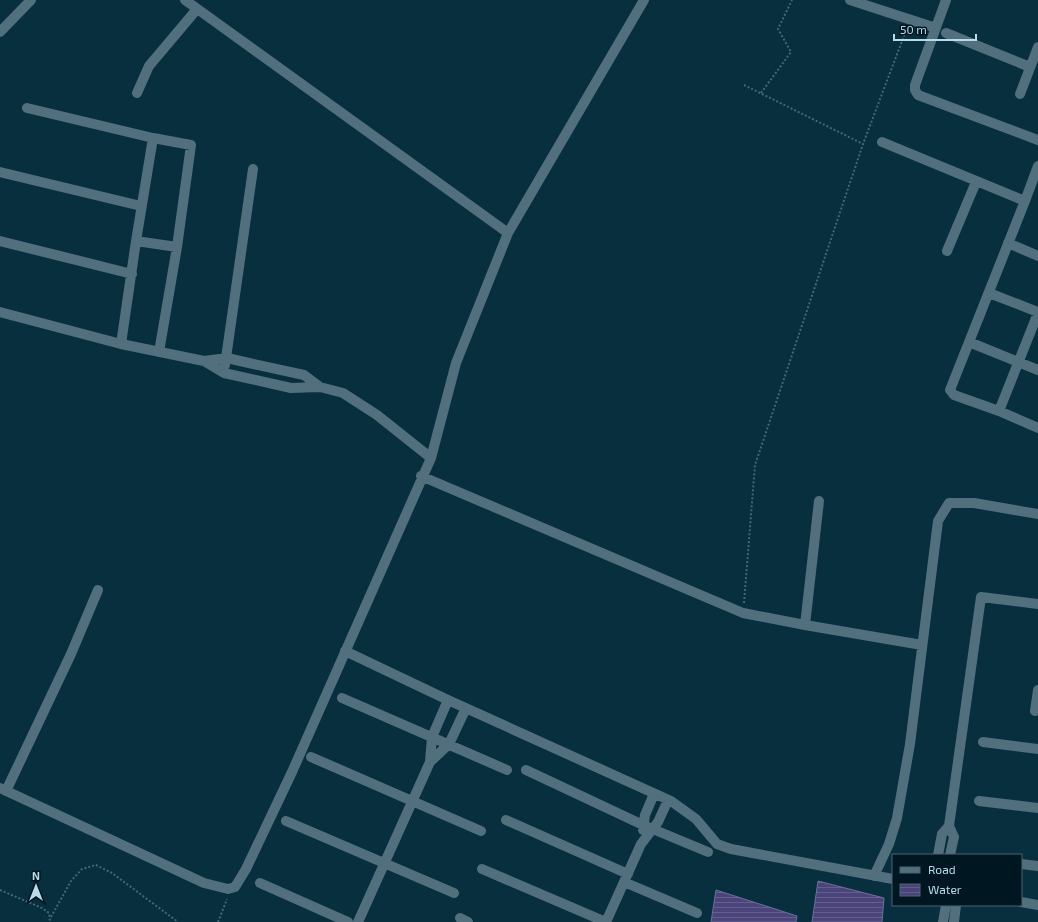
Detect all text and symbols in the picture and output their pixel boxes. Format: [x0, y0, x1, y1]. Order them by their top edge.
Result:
scale bar [894, 16, 976, 42]
text: 50 m [900, 22, 927, 36]
legend [892, 854, 1022, 906]
text: Road [928, 862, 956, 876]
north arrow [16, 866, 56, 906]
text: N [32, 869, 40, 882]
text: Water [928, 882, 962, 896]

